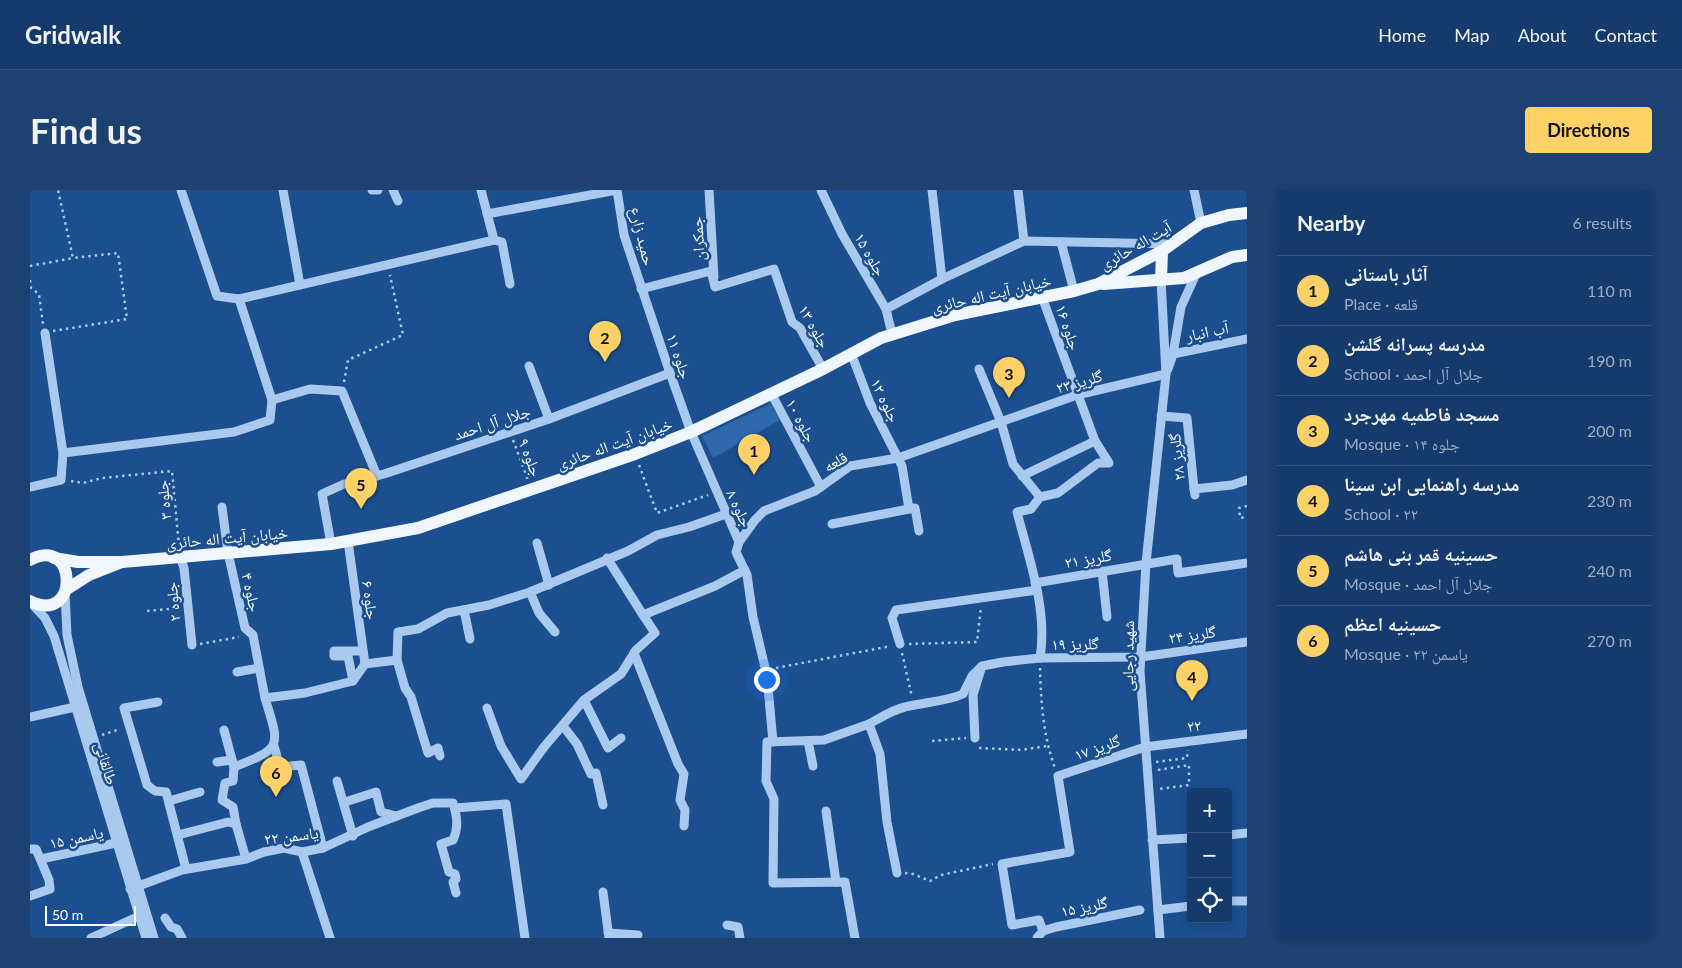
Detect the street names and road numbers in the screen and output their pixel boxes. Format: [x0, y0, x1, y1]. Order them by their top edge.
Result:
street label: حمید زارع [625, 205, 659, 268]
street label: جمکران [686, 216, 710, 261]
street label: آیت اله حائری [1096, 216, 1176, 275]
street label: جلوه ۱۵ [850, 229, 891, 279]
street label: خیابان آیت اله حائری [929, 270, 1053, 318]
street label: جلوه ۱۳ [794, 301, 835, 351]
street label: جلوه ۱۶ [1051, 302, 1086, 352]
street label: آب انبار [1183, 317, 1231, 346]
street label: جلوه ۱۱ [662, 331, 697, 381]
street label: گلریز ۲۳ [1054, 365, 1105, 398]
street label: جلوه ۱۲ [866, 375, 905, 426]
street label: جلوه ۱۰ [782, 395, 821, 445]
street label: جلال آل احمد [451, 401, 533, 445]
street label: خیابان آیت اله حائری [553, 413, 675, 475]
street label: گلریز ۲۸ [1164, 432, 1189, 482]
street label: جلوه ۹ [514, 435, 547, 479]
street label: قلعه [820, 447, 850, 475]
street label: جلوه ۳ [151, 479, 176, 521]
street label: جلوه ۸ [722, 486, 757, 530]
street label: خیابان آیت اله حائری [165, 522, 289, 554]
street label: گلریز ۲۱ [1063, 544, 1114, 572]
street label: جلوه ۴ [237, 571, 266, 614]
street label: جلوه ۶ [358, 579, 383, 621]
street label: جلوه ۲ [160, 581, 185, 623]
street label: شهید رجایی [1117, 620, 1139, 692]
street label: گلریز ۲۴ [1167, 621, 1217, 648]
street label: گلریز ۱۹ [1051, 633, 1099, 654]
street label: ۲۲ [1186, 715, 1202, 735]
street label: گلریز ۱۷ [1071, 730, 1123, 765]
street label: طالقانی [90, 739, 122, 787]
street label: یاسمن ۱۵ [47, 822, 105, 854]
street label: یاسمن ۲۲ [263, 822, 319, 850]
street label: گلریز ۱۵ [1059, 892, 1110, 921]

